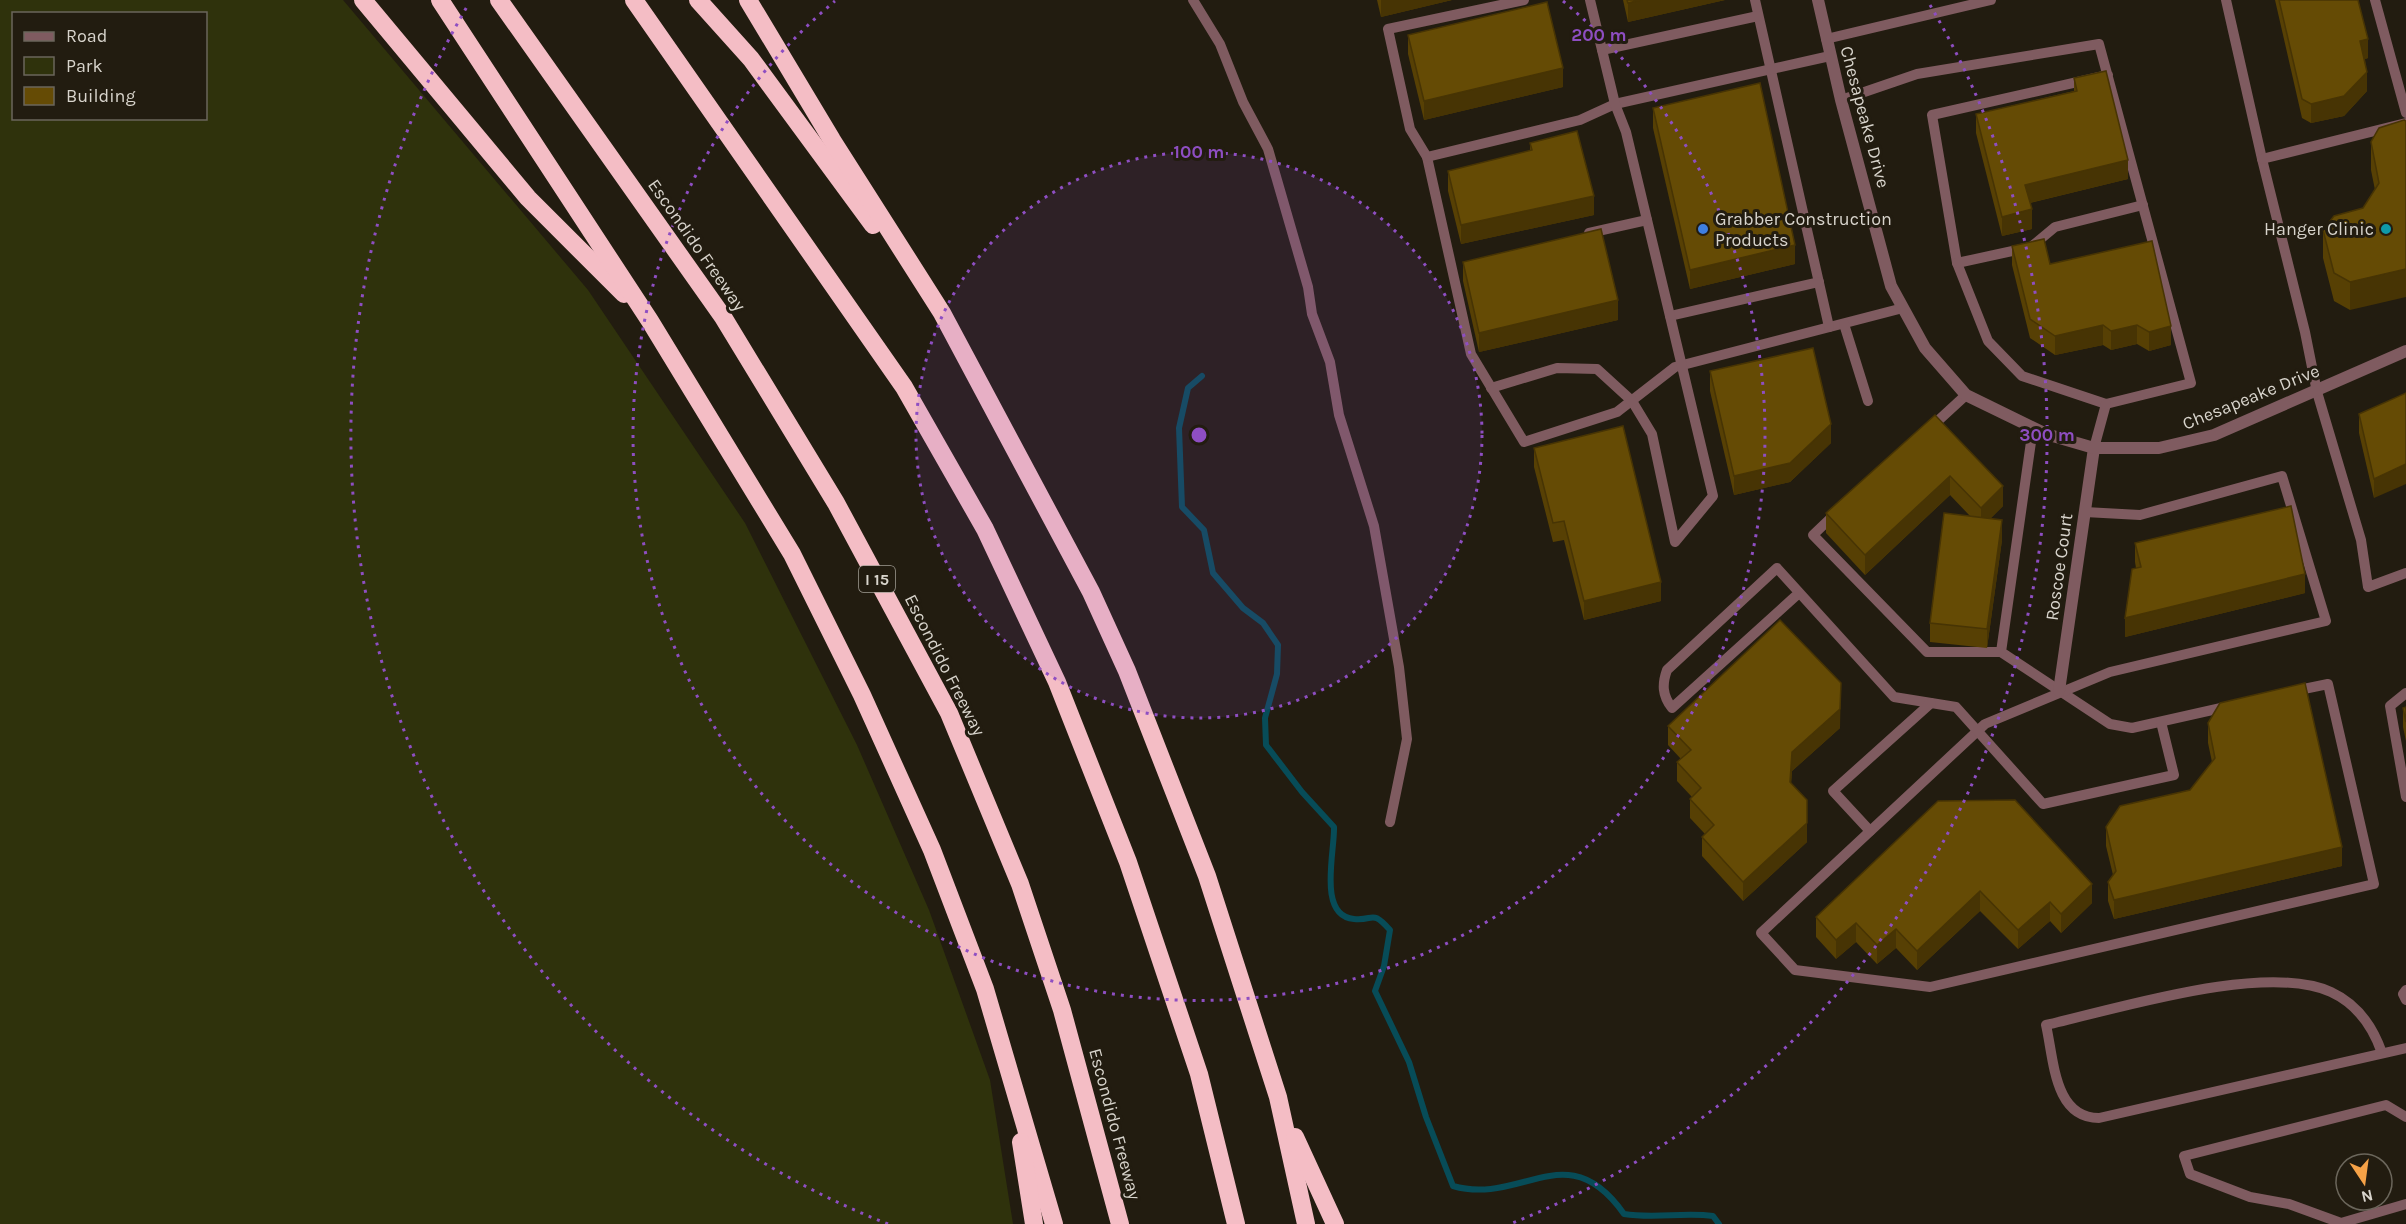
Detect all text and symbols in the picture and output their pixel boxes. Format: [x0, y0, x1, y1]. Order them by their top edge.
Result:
legend [12, 12, 207, 120]
text: 200 m [1571, 24, 1627, 46]
text: Road [66, 25, 107, 47]
street label: Chesapeake Drive [1835, 44, 1895, 190]
text: Park [66, 55, 103, 77]
text: Building [66, 85, 136, 107]
text: 100 m [1174, 141, 1224, 163]
street label: Escondido Freeway [643, 175, 751, 316]
place label: Grabber Construction Products [1715, 208, 1892, 251]
place label: Hanger Clinic [2264, 218, 2374, 240]
marker: Grabber Construction Products [1696, 222, 1710, 236]
marker: Hanger Clinic [2379, 222, 2393, 236]
street label: Chesapeake Drive [2179, 359, 2323, 435]
text: 300 m [2019, 424, 2075, 446]
centre of rings [1189, 425, 1209, 445]
street label: Roscoe Court [2041, 512, 2077, 622]
road number: I 15 [859, 566, 895, 592]
street label: Escondido Freeway [900, 590, 991, 740]
street label: Escondido Freeway [1084, 1046, 1146, 1203]
north arrow [2334, 1152, 2394, 1212]
text: N [2360, 1186, 2375, 1207]

